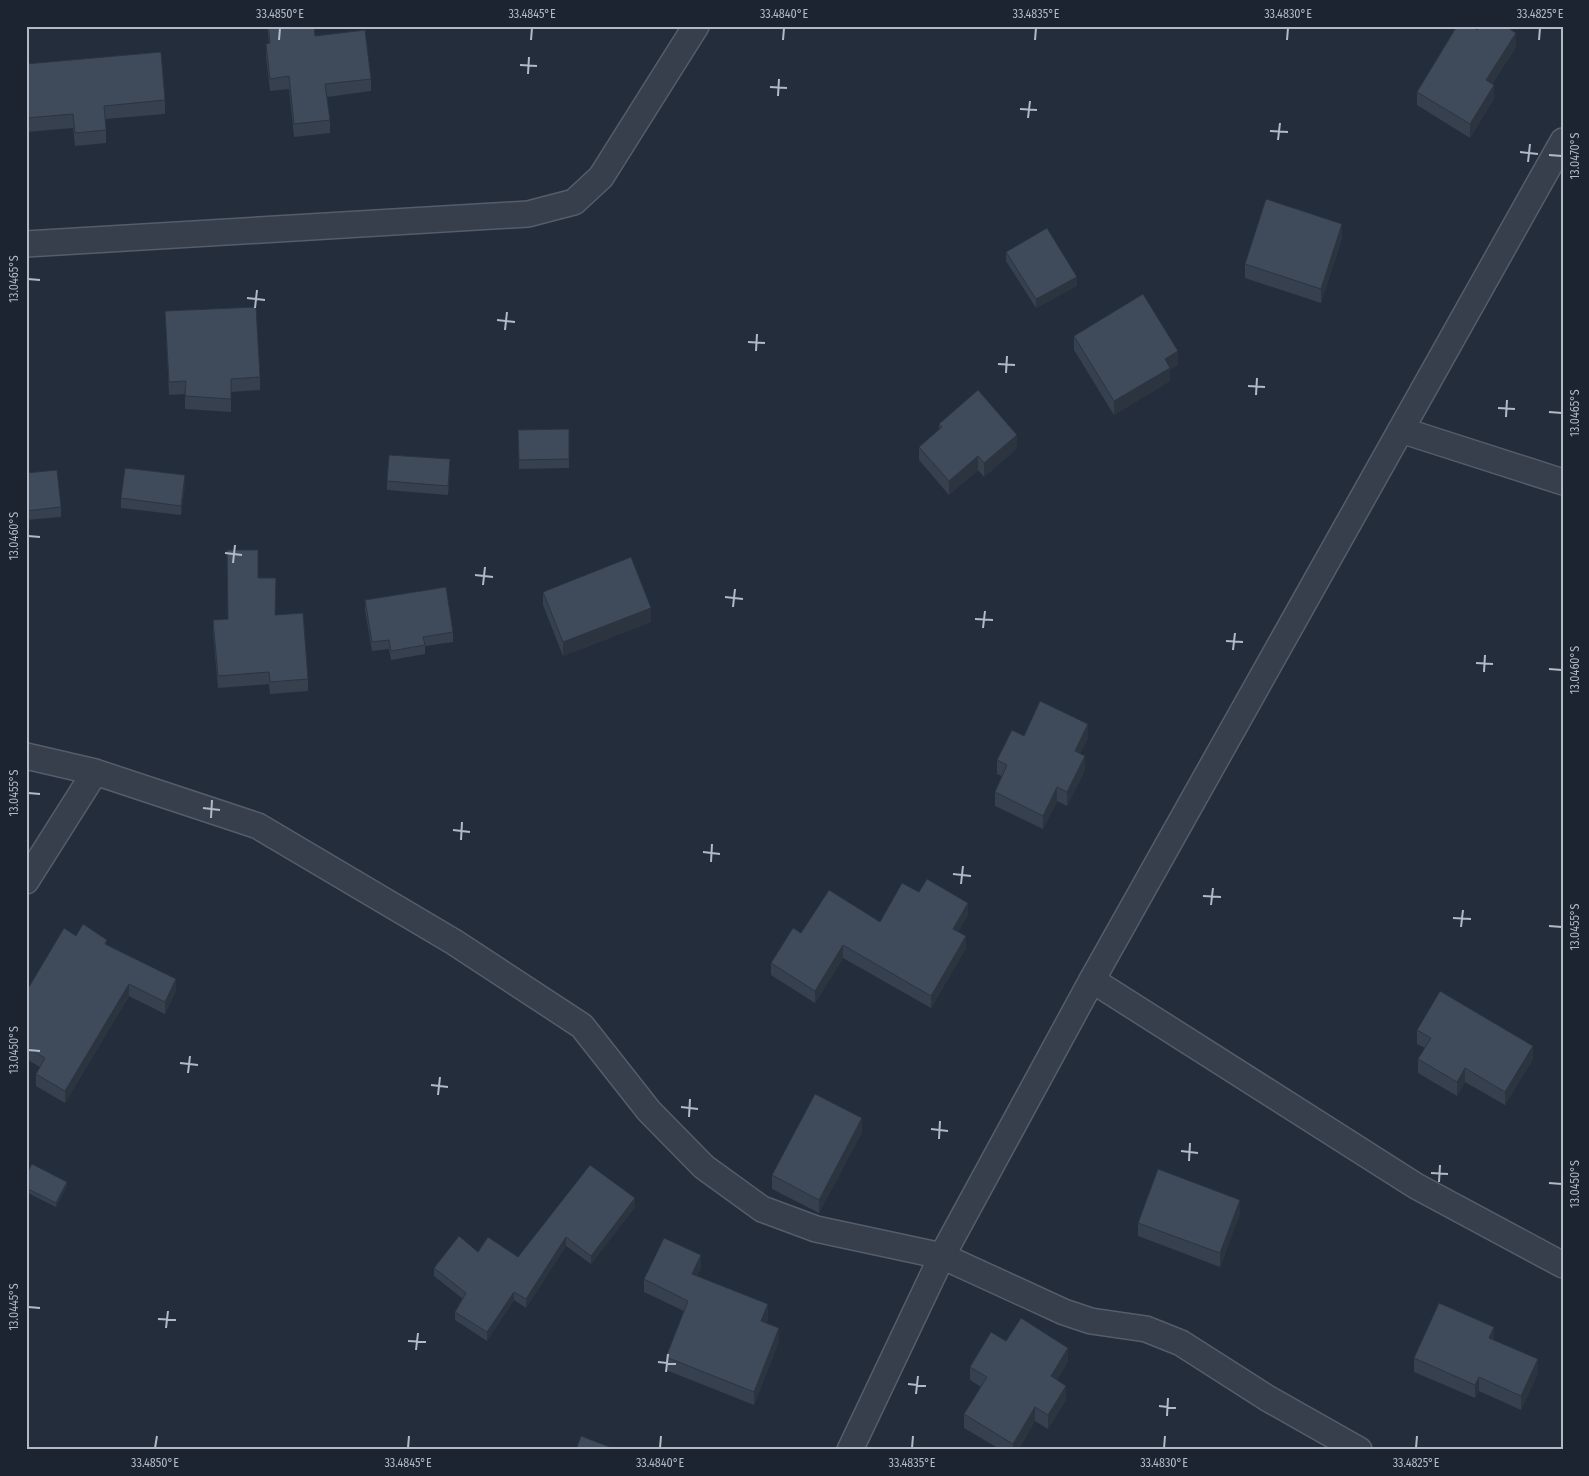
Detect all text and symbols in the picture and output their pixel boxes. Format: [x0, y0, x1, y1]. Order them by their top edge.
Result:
text: 33.4850°E [256, 7, 304, 21]
text: 33.4845°E [508, 7, 556, 21]
text: 33.4840°E [760, 7, 808, 21]
text: 33.4835°E [1013, 7, 1060, 21]
text: 33.4830°E [1264, 7, 1312, 21]
text: 33.4825°E [1517, 7, 1564, 21]
text: 13.0470°S [1568, 133, 1582, 179]
text: 13.0465°S [7, 255, 21, 303]
text: 13.0465°S [1568, 389, 1582, 437]
text: 13.0460°S [7, 512, 21, 560]
text: 13.0460°S [1568, 646, 1582, 694]
text: 13.0455°S [7, 770, 21, 816]
text: 13.0455°S [1568, 904, 1582, 950]
text: 13.0450°S [7, 1026, 21, 1074]
text: 13.0450°S [1568, 1160, 1582, 1208]
text: 13.0445°S [7, 1283, 21, 1331]
text: 33.4850°E [131, 1456, 179, 1470]
text: 33.4845°E [384, 1456, 432, 1470]
text: 33.4840°E [636, 1456, 684, 1470]
text: 33.4835°E [889, 1456, 936, 1470]
text: 33.4830°E [1140, 1456, 1188, 1470]
text: 33.4825°E [1393, 1456, 1440, 1470]

